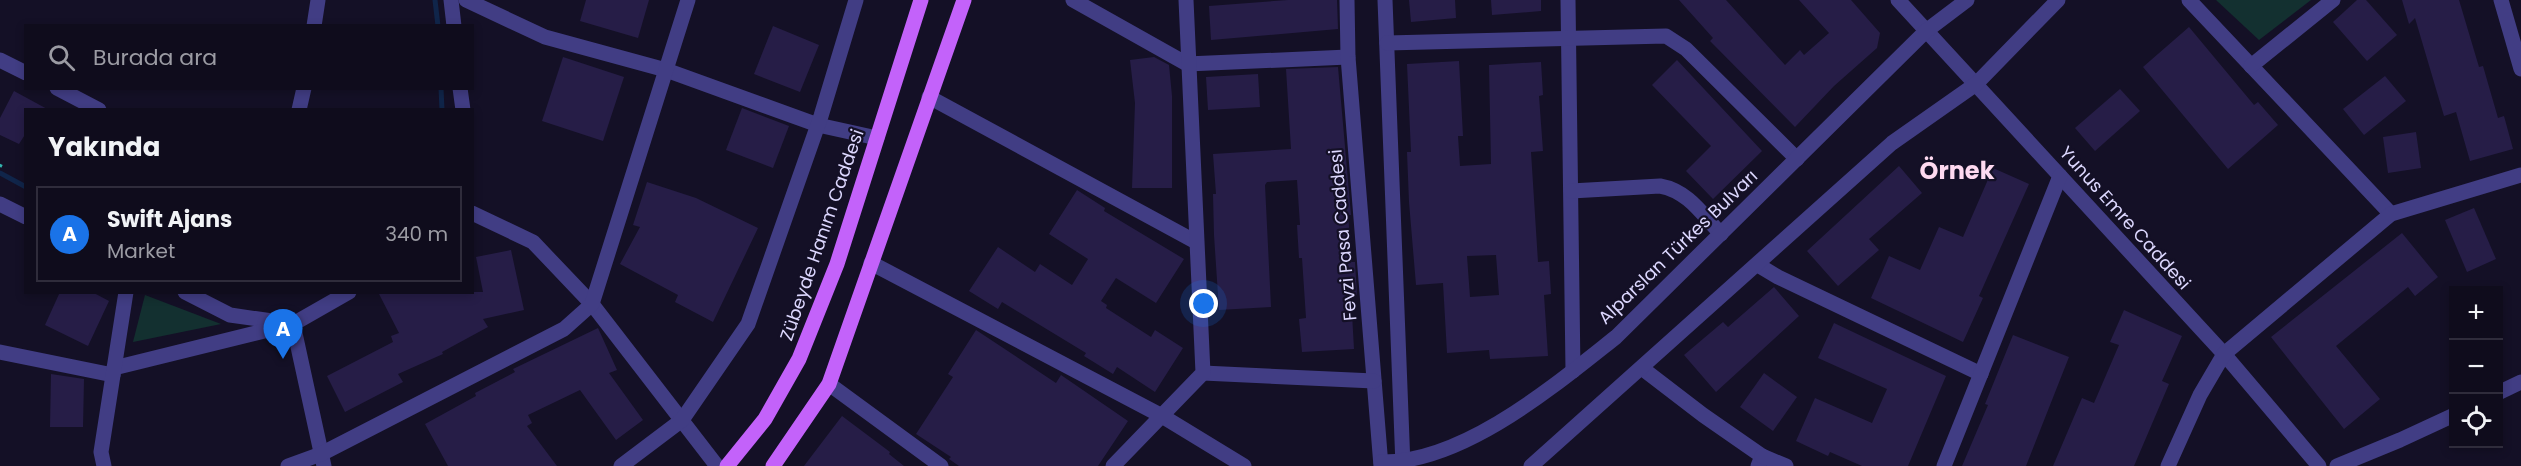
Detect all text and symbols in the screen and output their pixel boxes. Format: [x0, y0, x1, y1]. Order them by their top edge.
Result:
search box [24, 24, 474, 90]
icon: search [45, 41, 78, 74]
text: Burada ara [93, 42, 217, 73]
street label: Zübeyde Hanım Caddesi [774, 126, 870, 344]
text: Yakında [48, 129, 160, 165]
street label: Yunus Emre Caddesi [2054, 141, 2197, 295]
street label: Fevzi Pasa Caddesi [1323, 148, 1362, 322]
district label: Örnek [1920, 154, 1995, 187]
street label: Alparslan Türkes Bulvarı [1592, 164, 1763, 330]
text: Swift Ajans [107, 204, 232, 235]
text: A [62, 220, 77, 248]
text: 340 m [385, 220, 448, 248]
text: Market [107, 237, 175, 265]
map controls [2449, 286, 2503, 448]
button: + [2449, 286, 2503, 340]
your location [1189, 289, 1218, 318]
pin: A [264, 310, 302, 359]
button: − [2449, 340, 2503, 394]
button: locate [2449, 394, 2503, 448]

